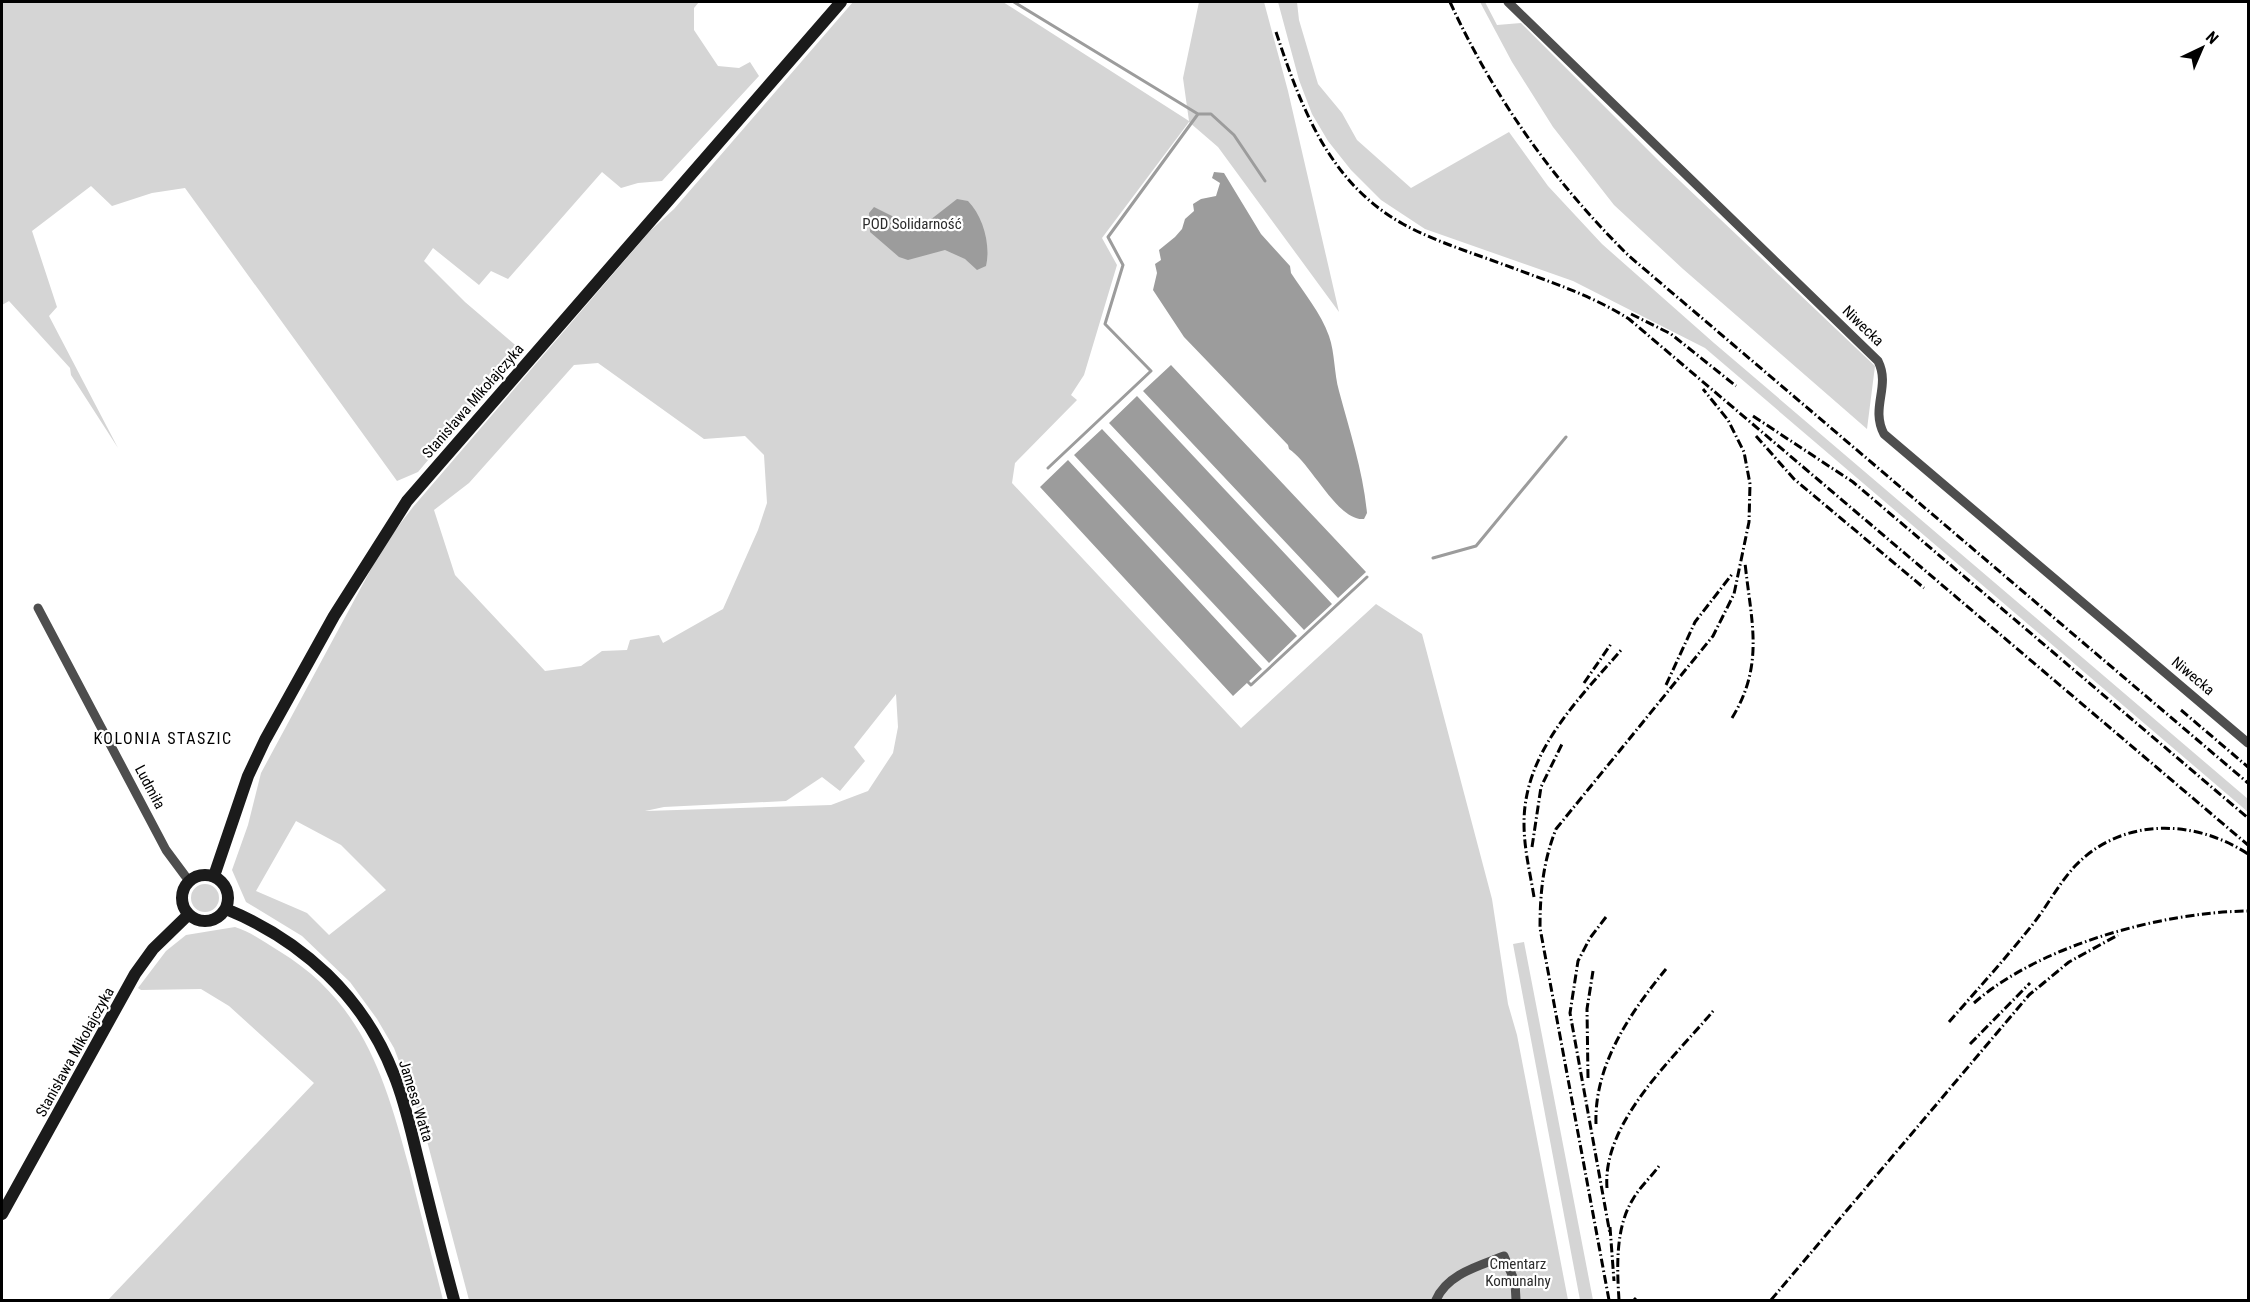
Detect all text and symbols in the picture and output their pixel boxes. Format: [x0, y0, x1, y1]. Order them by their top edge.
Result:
north arrow [2172, 18, 2232, 78]
text: N [2202, 27, 2222, 48]
park label: POD Solidarność [862, 215, 962, 233]
street label: Niwecka [1839, 302, 1887, 350]
street label: Stanisława Mikołajczyka [419, 340, 527, 462]
street label: Niwecka [2168, 653, 2218, 699]
district label: KOLONIA STASZIC [93, 729, 233, 748]
street label: Ludmiła [131, 762, 169, 812]
street label: Stanisława Mikołajczyka [32, 984, 118, 1120]
street label: Jamesa Watta [395, 1058, 437, 1144]
park label: Cmentarz Komunalny [1485, 1255, 1551, 1290]

